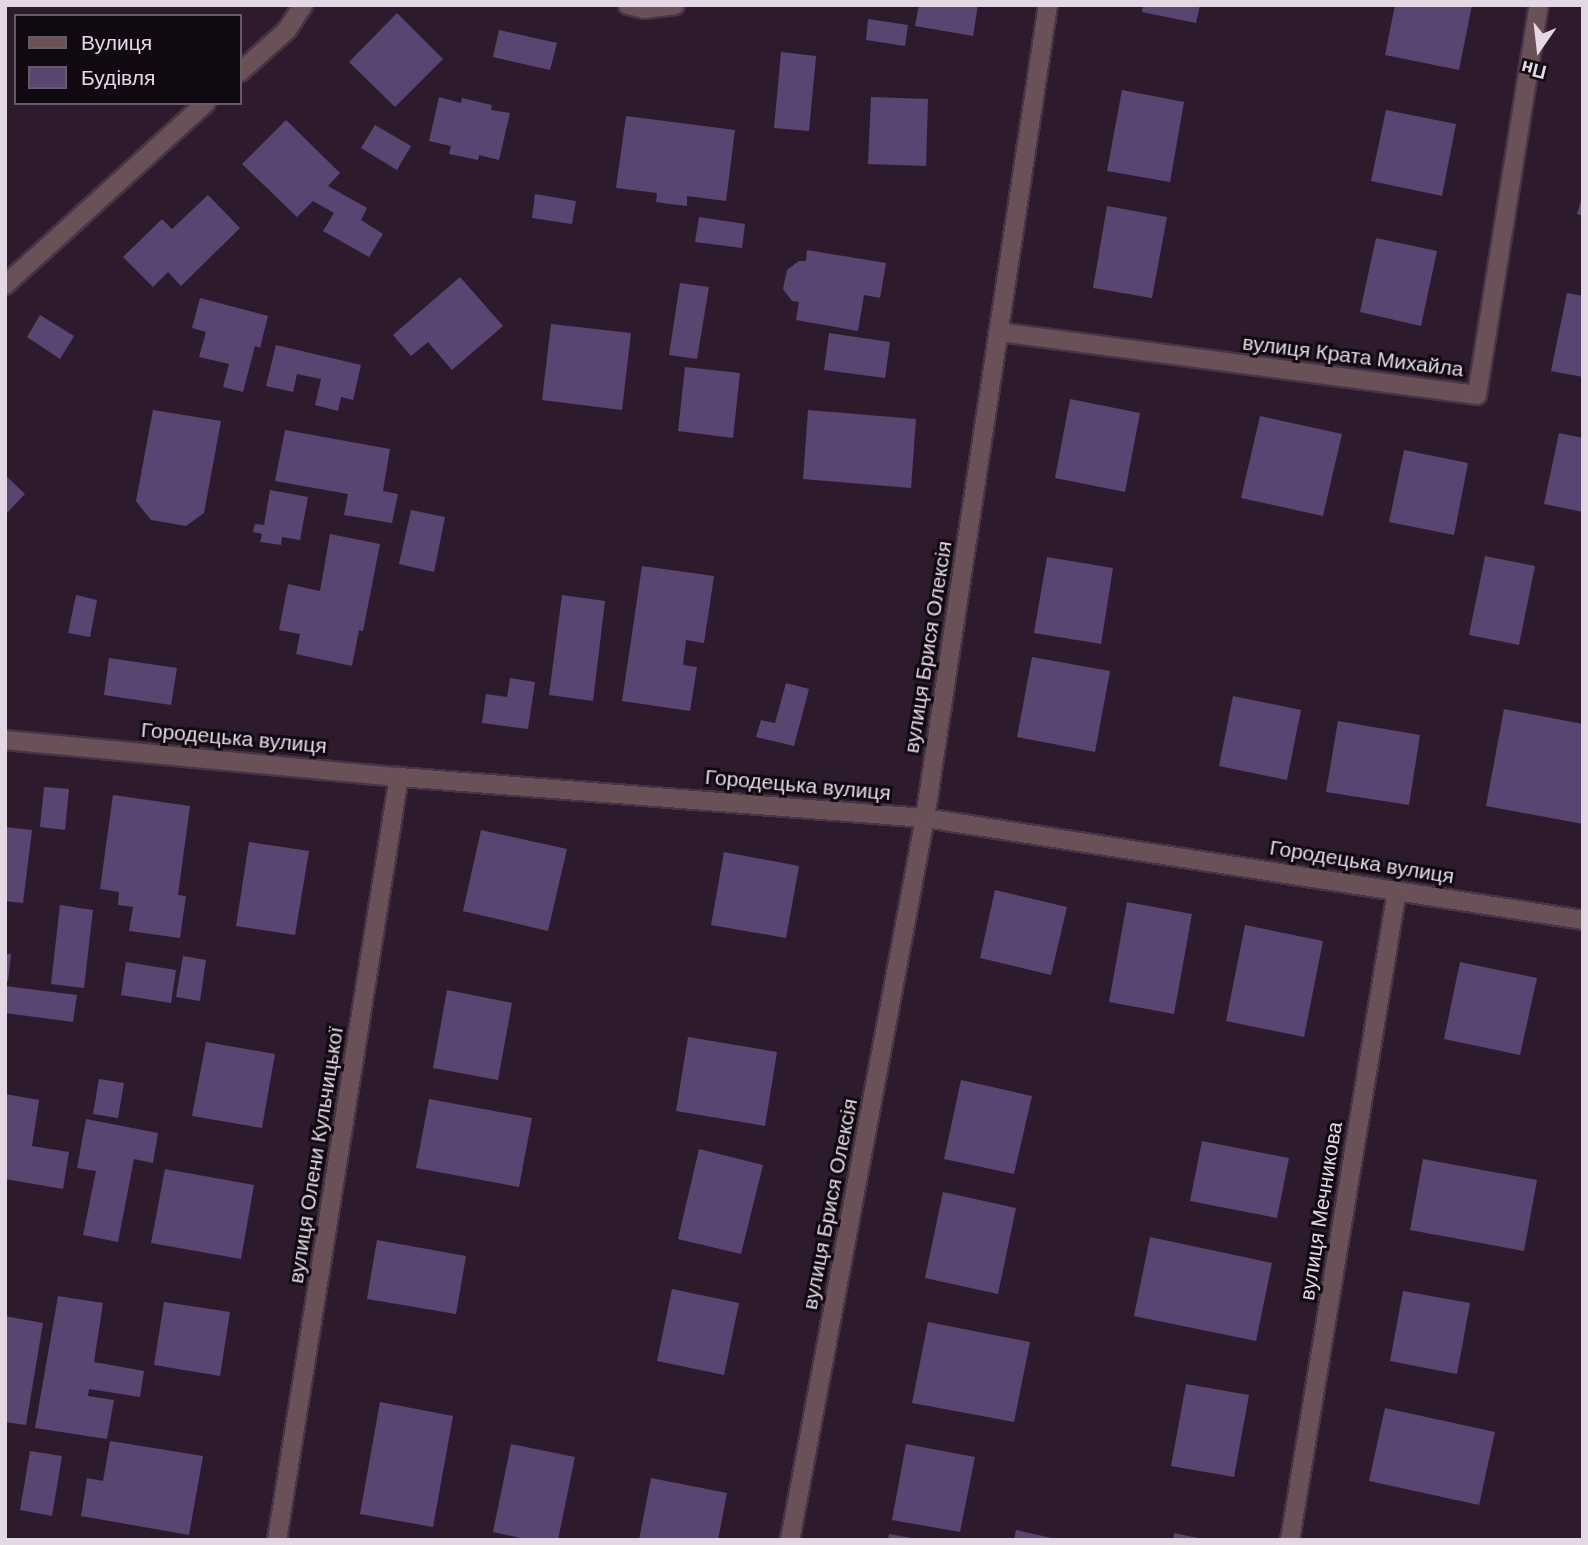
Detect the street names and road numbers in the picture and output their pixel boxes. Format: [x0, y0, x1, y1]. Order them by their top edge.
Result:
street label: вулиця Крата Михайла [1241, 330, 1465, 382]
street label: вулиця Брися Олексія [899, 539, 957, 755]
street label: Городецька вулиця [140, 717, 328, 759]
street label: Городецька вулиця [704, 764, 892, 806]
street label: Городецька вулиця [1268, 835, 1456, 889]
street label: вулиця Олени Кульчицької [283, 1025, 349, 1285]
street label: вулиця Брися Олексія [797, 1096, 863, 1312]
street label: вулиця Мечникова [1294, 1120, 1348, 1302]

